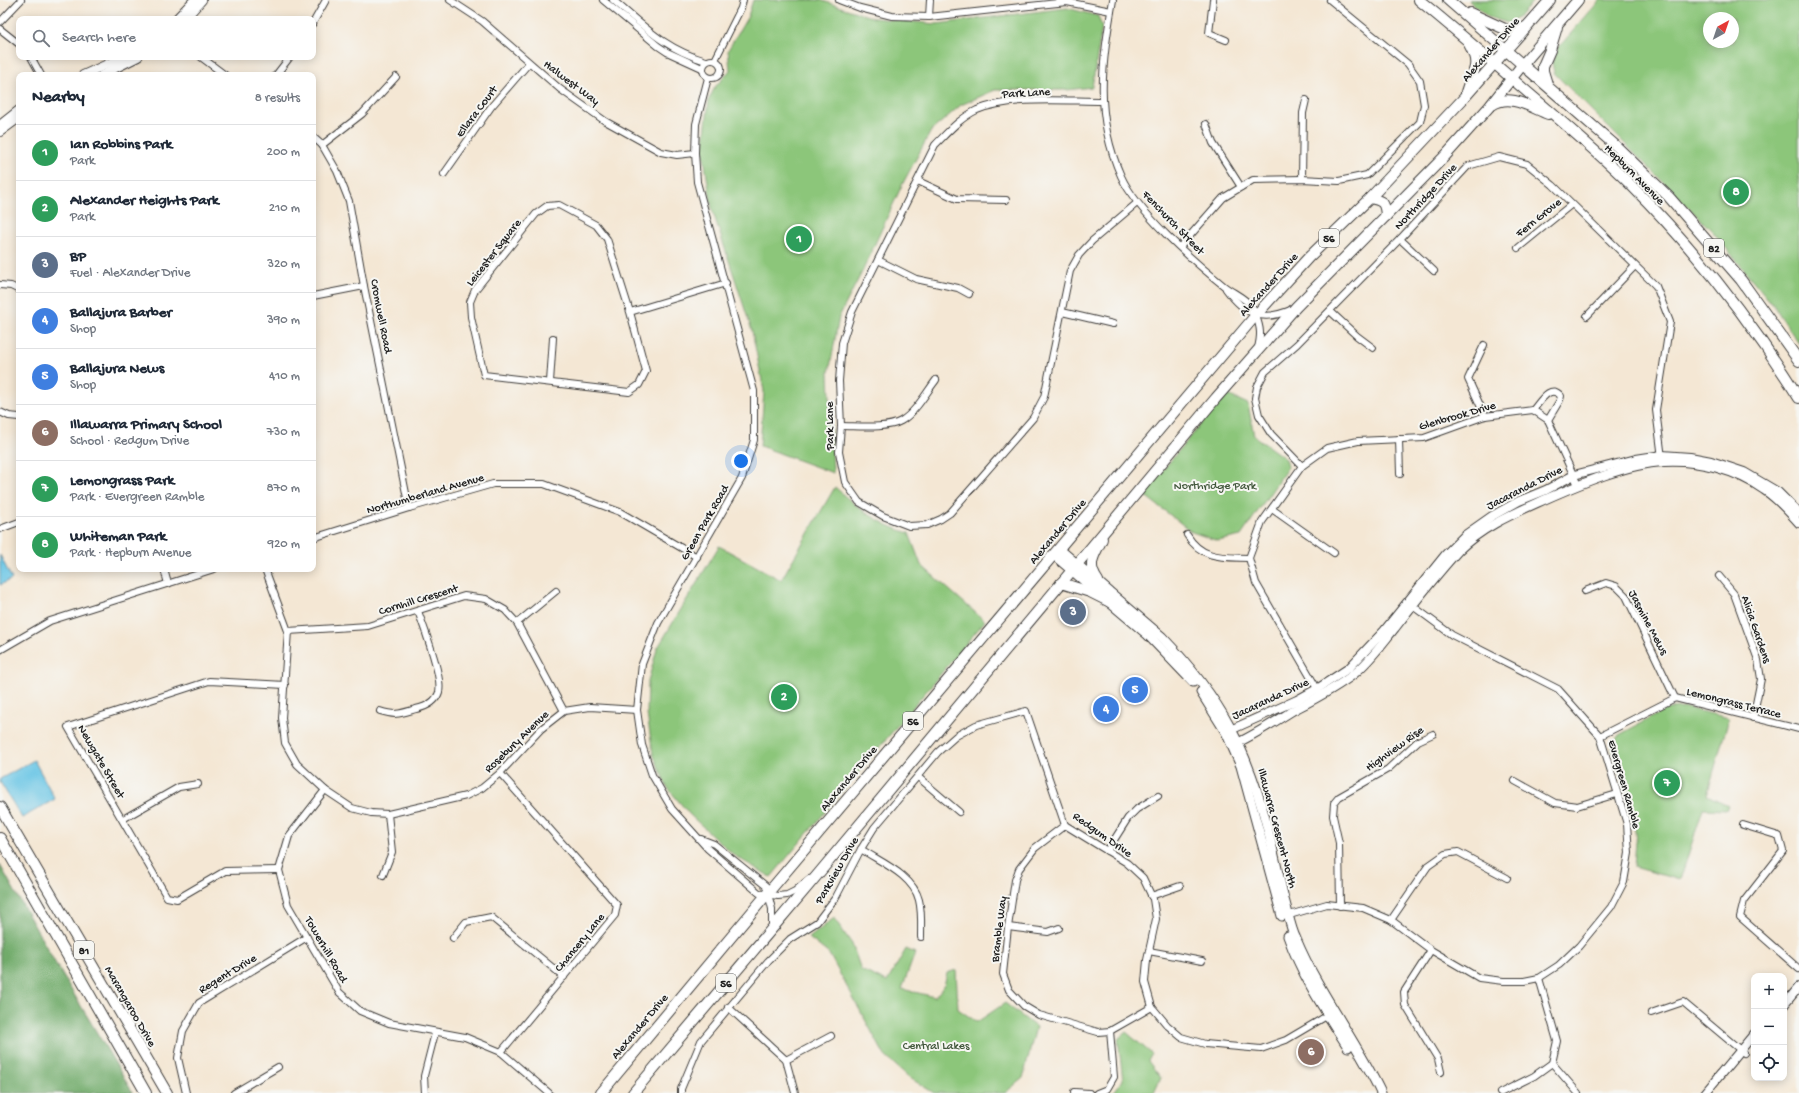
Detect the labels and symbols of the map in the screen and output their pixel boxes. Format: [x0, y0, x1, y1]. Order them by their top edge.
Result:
north arrow [1703, 12, 1739, 48]
street label: Alexander Drive [1460, 15, 1524, 85]
street label: Halwest Way [540, 58, 602, 109]
street label: Ellara Court [454, 83, 502, 141]
street label: Park Lane [1000, 86, 1052, 102]
street label: Hepburn Avenue [1600, 142, 1667, 209]
street label: Northridge Drive [1392, 161, 1461, 233]
pin: 8 [1723, 177, 1749, 207]
street label: Fenchurch Street [1138, 188, 1207, 259]
street label: Fern Grove [1513, 195, 1566, 242]
street label: Leicester Square [464, 216, 526, 290]
pin: 1 [786, 224, 812, 254]
road number: 56 [1319, 229, 1339, 247]
road number: 82 [1704, 239, 1724, 257]
street label: Alexander Drive [1237, 250, 1302, 320]
street label: Cromwell Road [366, 278, 394, 356]
street label: Glenbrook Drive [1417, 399, 1498, 435]
street label: Park Lane [824, 401, 838, 451]
your location [731, 451, 751, 471]
street label: Jacaranda Drive [1485, 463, 1566, 514]
street label: Northumberland Avenue [365, 471, 487, 518]
park label: Northridge Park [1174, 480, 1258, 494]
street label: Green Park Road [678, 482, 733, 563]
street label: Alexander Drive [1027, 496, 1090, 568]
street label: Cornhill Crescent [377, 582, 461, 620]
street label: Jasmine Mews [1624, 588, 1670, 658]
street label: Alicia Gardens [1737, 594, 1773, 666]
pin: 3 [1060, 597, 1086, 627]
pin: 5 [1122, 675, 1148, 705]
street label: Jacaranda Drive [1230, 676, 1312, 724]
pin: 2 [771, 682, 797, 712]
street label: Lemongrass Terrace [1685, 685, 1783, 723]
pin: 4 [1093, 694, 1119, 724]
street label: Rosebury Avenue [482, 708, 553, 777]
road number: 56 [903, 712, 923, 730]
street label: Newgate Street [74, 723, 128, 802]
street label: Highview Rise [1363, 723, 1428, 775]
street label: Evergreen Ramble [1604, 738, 1643, 831]
street label: Alexander Drive [818, 743, 881, 815]
street label: Illawarra Crescent North [1253, 767, 1299, 891]
pin: 7 [1654, 768, 1680, 798]
street label: Redgum Drive [1069, 810, 1135, 862]
street label: Parkview Drive [812, 834, 863, 908]
street label: Bramble Way [989, 895, 1011, 964]
street label: Chancery Lane [553, 910, 609, 975]
street label: Towerhill Road [300, 914, 350, 986]
road number: 81 [74, 941, 94, 959]
street label: Regent Drive [197, 952, 260, 997]
street label: Marangaroo Drive [101, 964, 158, 1051]
road number: 56 [716, 974, 736, 992]
street label: Alexander Drive [609, 991, 672, 1063]
pin: 6 [1298, 1037, 1324, 1067]
park label: Central Lakes [903, 1040, 970, 1054]

